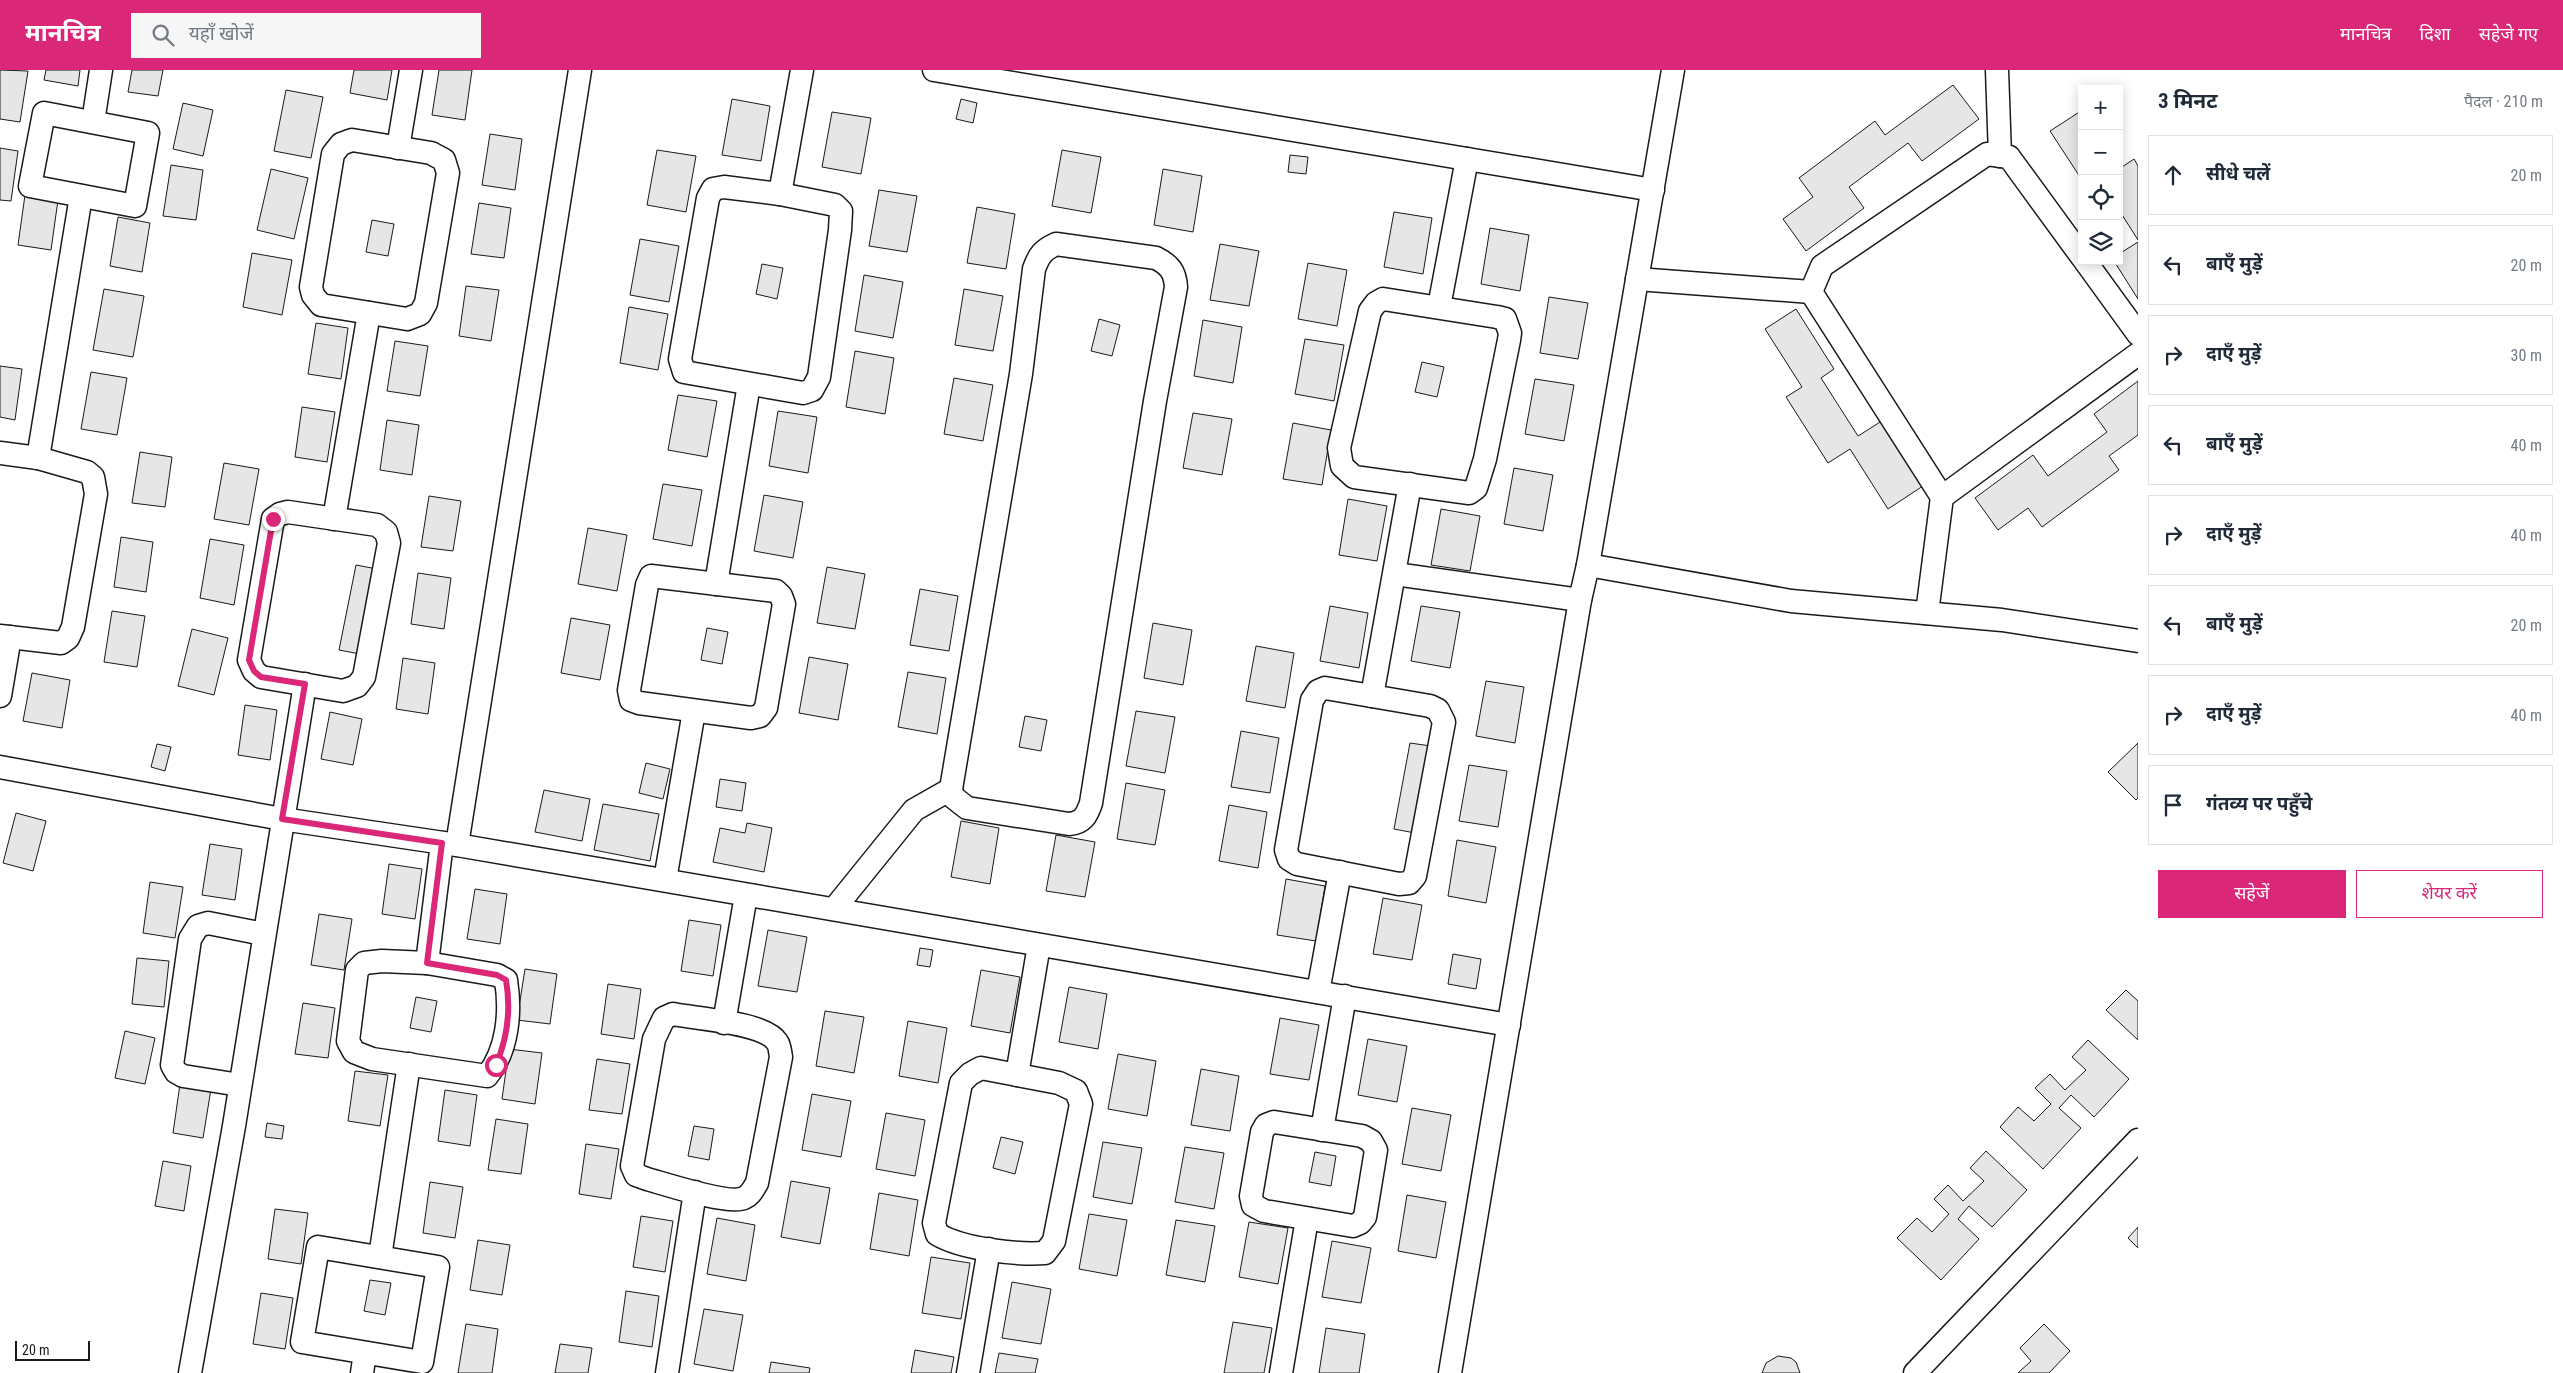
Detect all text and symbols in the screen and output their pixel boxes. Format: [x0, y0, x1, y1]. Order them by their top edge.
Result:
search box [131, 13, 481, 58]
text: मानचित्र [25, 19, 101, 47]
icon: search [149, 21, 177, 49]
text: यहाँ खोजें [189, 22, 254, 45]
text: मानचित्र [2340, 23, 2392, 44]
text: दिशा [2420, 23, 2451, 44]
text: सहेजे गए [2479, 23, 2538, 44]
map controls [2078, 85, 2123, 265]
button: + [2078, 85, 2123, 130]
text: 3 मिनट [2158, 89, 2218, 113]
text: पैदल · 210 m [2464, 92, 2543, 111]
button: − [2078, 130, 2123, 175]
icon: ahead [2159, 161, 2187, 189]
text: सीधे चलें [2206, 162, 2270, 185]
text: 20 m [2510, 166, 2542, 185]
button: locate [2078, 175, 2123, 220]
button: layers [2078, 220, 2123, 265]
icon: left [2159, 251, 2187, 279]
text: बाएँ मुड़ें [2206, 252, 2262, 275]
text: 20 m [2510, 256, 2542, 275]
icon: right [2159, 341, 2187, 369]
text: दाएँ मुड़ें [2206, 342, 2261, 365]
text: 30 m [2510, 346, 2542, 365]
icon: left [2159, 431, 2187, 459]
text: बाएँ मुड़ें [2206, 432, 2262, 455]
text: 40 m [2510, 436, 2542, 455]
route end [262, 508, 285, 531]
icon: right [2159, 521, 2187, 549]
text: दाएँ मुड़ें [2206, 522, 2261, 545]
text: 40 m [2510, 526, 2542, 545]
icon: left [2159, 611, 2187, 639]
text: बाएँ मुड़ें [2206, 612, 2262, 635]
text: 20 m [2510, 616, 2542, 635]
icon: right [2159, 701, 2187, 729]
text: दाएँ मुड़ें [2206, 702, 2261, 725]
text: 40 m [2510, 706, 2542, 725]
icon: arrive [2159, 791, 2187, 819]
text: गंतव्य पर पहुँचे [2206, 792, 2312, 815]
button: सहेजें [2158, 870, 2346, 918]
button: शेयर करें [2356, 870, 2543, 918]
route start [485, 1054, 508, 1077]
scale bar [15, 1338, 90, 1361]
text: 20 m [22, 1342, 50, 1358]

